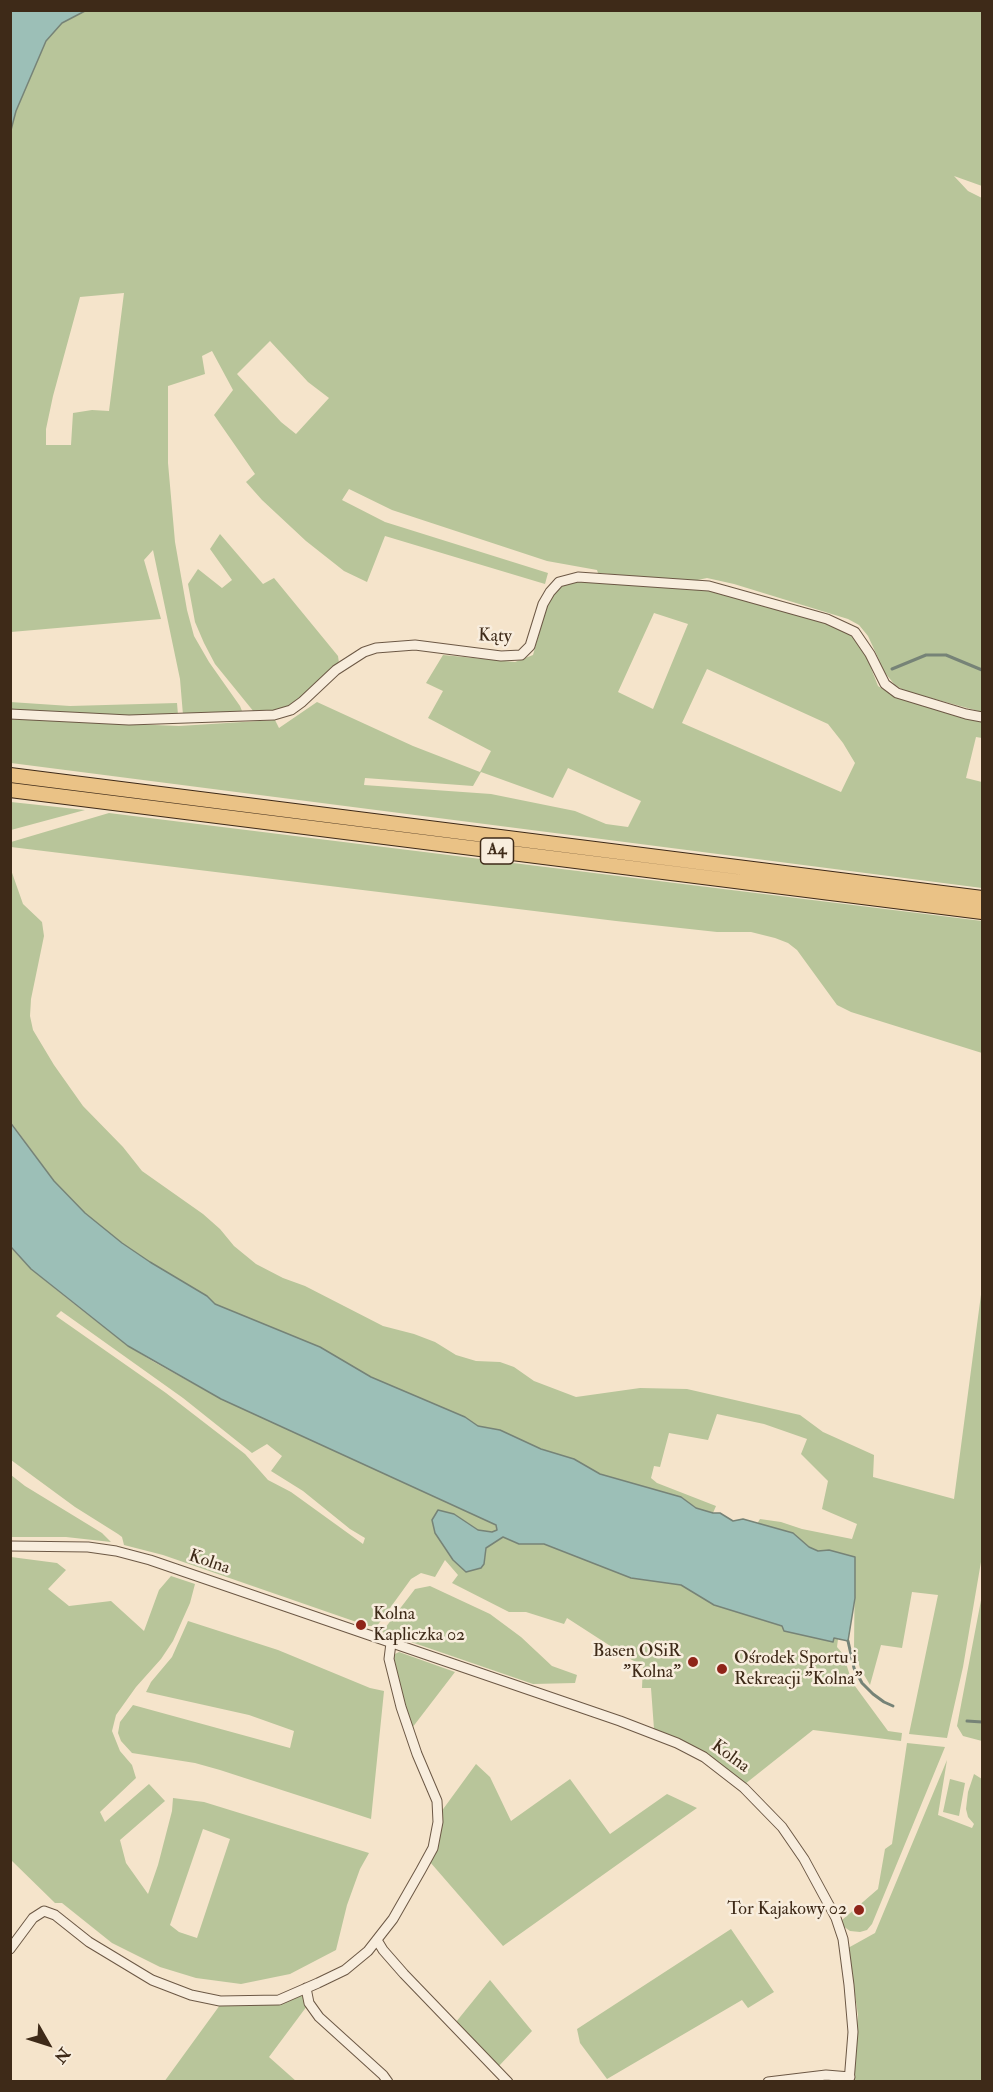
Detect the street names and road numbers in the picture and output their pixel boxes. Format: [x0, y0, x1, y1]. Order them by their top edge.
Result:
street label: Kąty [478, 626, 512, 648]
road number: A4 [480, 838, 514, 864]
street label: Kolna [186, 1546, 232, 1580]
street label: Kolna [707, 1736, 753, 1778]

